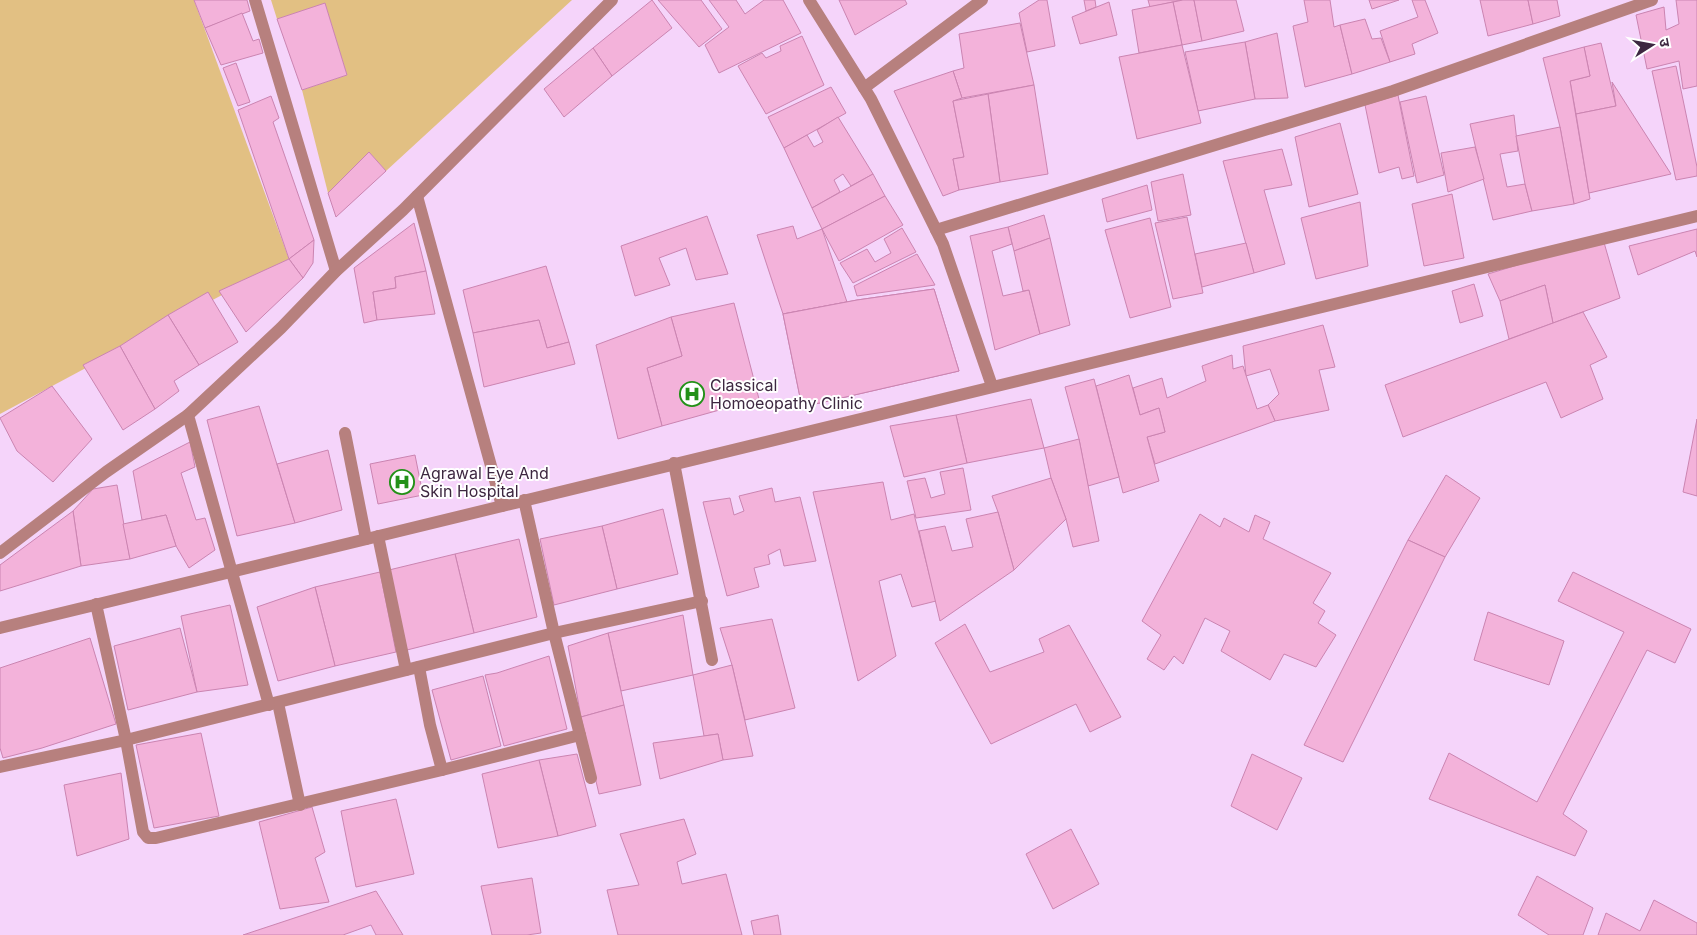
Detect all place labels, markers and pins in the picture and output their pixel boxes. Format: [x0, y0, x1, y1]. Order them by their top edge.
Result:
place label: Classical Homoeopathy Clinic [710, 375, 863, 413]
hospital icon: Classical Homoeopathy Clinic [679, 381, 705, 407]
place label: Agrawal Eye And Skin Hospital [420, 463, 549, 501]
hospital icon: Agrawal Eye And Skin Hospital [389, 469, 415, 495]

